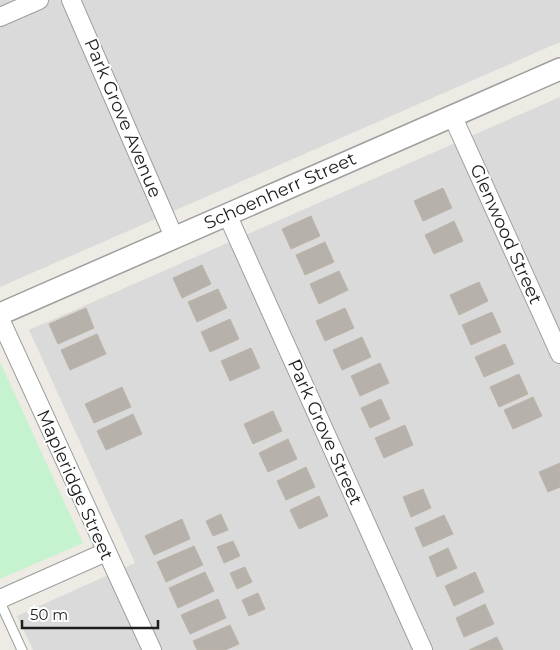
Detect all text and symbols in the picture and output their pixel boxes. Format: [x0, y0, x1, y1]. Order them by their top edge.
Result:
street label: Park Grove Avenue [80, 35, 167, 201]
street label: Schoenherr Street [201, 148, 359, 234]
street label: Glenwood Street [465, 161, 547, 307]
street label: Park Grove Street [283, 356, 367, 508]
street label: Mapleridge Street [32, 406, 118, 564]
scale bar [22, 598, 159, 630]
text: 50 m [30, 605, 68, 624]

